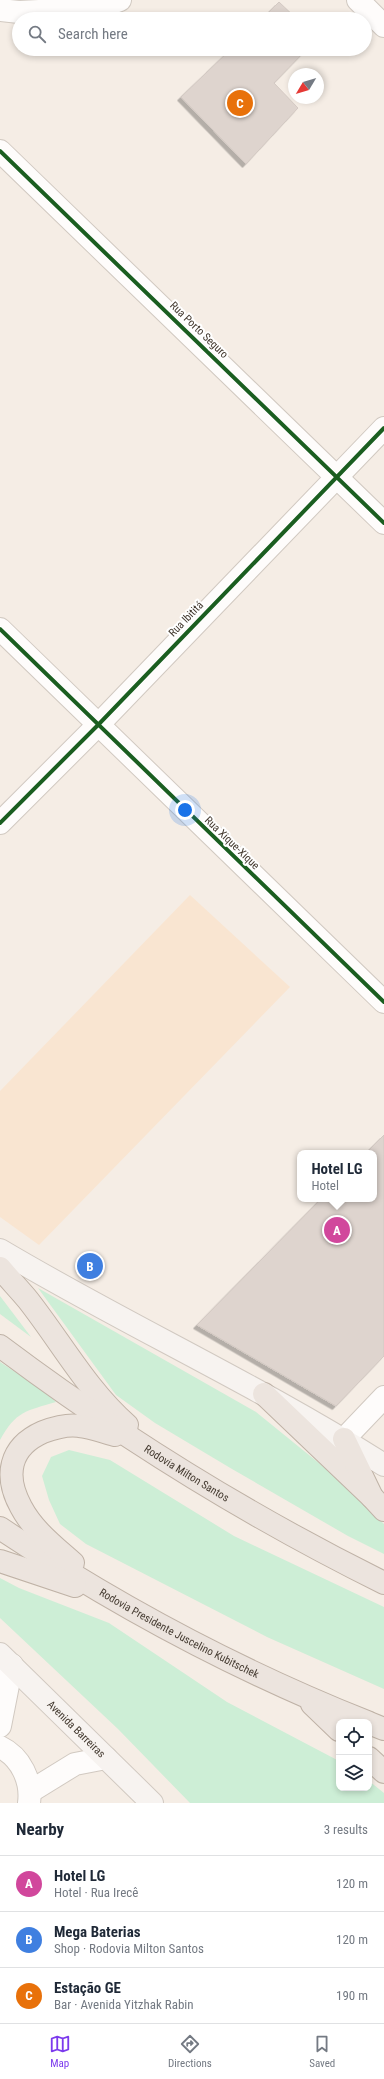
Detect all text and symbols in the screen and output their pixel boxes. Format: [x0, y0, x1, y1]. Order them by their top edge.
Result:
search box [12, 12, 372, 56]
icon: search [26, 23, 48, 45]
text: Search here [58, 25, 128, 43]
north arrow [288, 68, 324, 104]
pin: C [227, 88, 253, 118]
street label: Rua Porto Seguro [167, 299, 231, 361]
street label: Rua Ibititá [166, 599, 206, 639]
your location [175, 800, 195, 820]
street label: Rua Xique-Xique [202, 814, 262, 872]
popup [297, 1150, 377, 1202]
text: Hotel LG [311, 1160, 363, 1178]
text: Hotel [311, 1178, 339, 1193]
pin: A [324, 1215, 350, 1245]
pin: B [77, 1251, 103, 1281]
street label: Rodovia Milton Santos [142, 1442, 232, 1504]
street label: Rodovia Presidente Juscelino Kubitschek [97, 1585, 261, 1681]
street label: Avenida Barreiras [45, 1698, 108, 1760]
map controls [336, 1719, 372, 1791]
button: locate [336, 1719, 372, 1755]
button: layers [336, 1755, 372, 1791]
text: Nearby [16, 1819, 64, 1839]
text: 3 results [324, 1822, 368, 1837]
text: Hotel LG [54, 1867, 105, 1885]
text: A [25, 1876, 33, 1891]
text: 120 m [336, 1876, 368, 1891]
text: Hotel · Rua Irecê [54, 1885, 138, 1900]
text: Mega Baterias [54, 1923, 141, 1941]
text: B [25, 1932, 33, 1947]
text: 120 m [336, 1932, 368, 1947]
text: Shop · Rodovia Milton Santos [54, 1941, 204, 1956]
text: Estação GE [54, 1979, 121, 1997]
text: C [25, 1988, 33, 2003]
text: 190 m [336, 1988, 368, 2003]
text: Bar · Avenida Yitzhak Rabin [54, 1997, 194, 2012]
tab: Map [49, 2033, 71, 2070]
tab: Directions [168, 2033, 212, 2070]
tab: Saved [309, 2033, 335, 2070]

